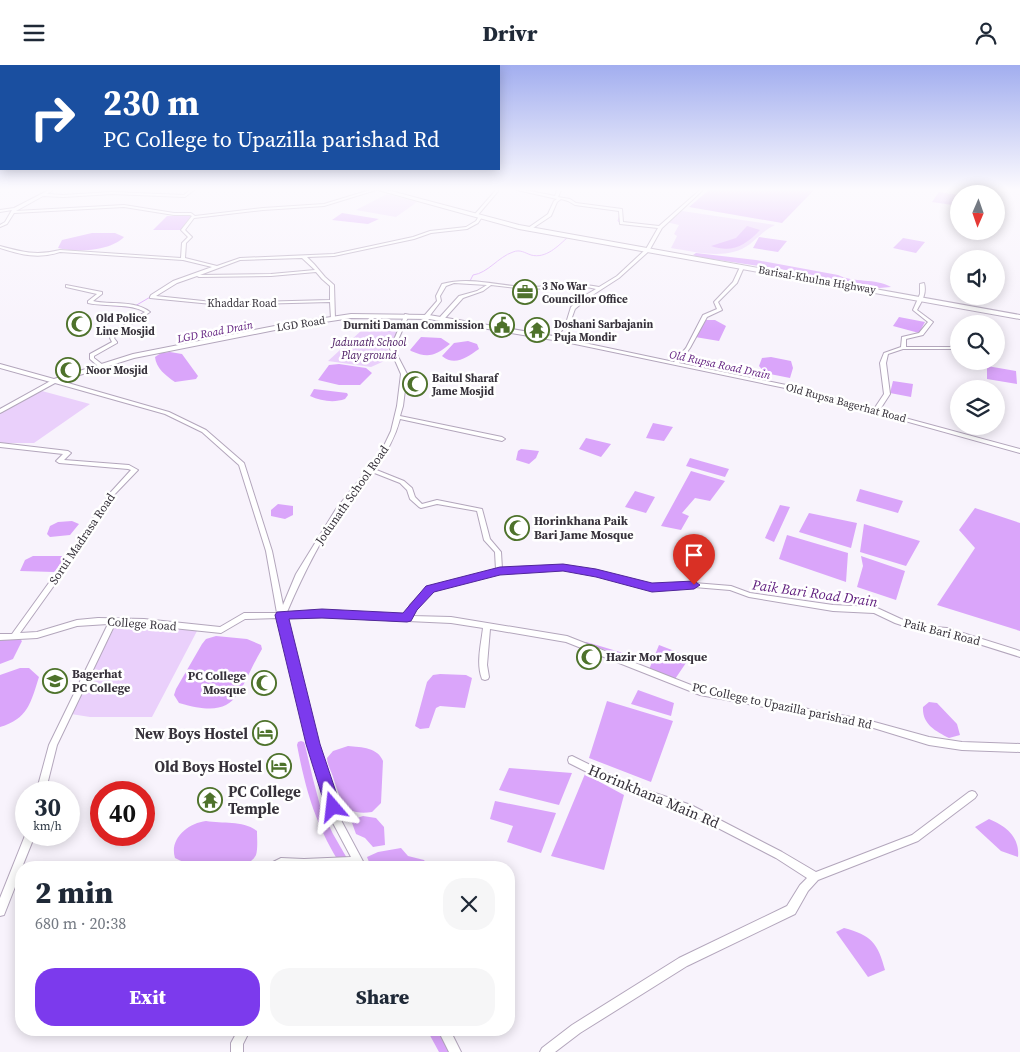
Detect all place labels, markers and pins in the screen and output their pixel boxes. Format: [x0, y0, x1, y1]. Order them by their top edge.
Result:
office icon: 3 No War Councillor Office [512, 279, 538, 305]
place label: 3 No War Councillor Office [542, 279, 628, 307]
mosque icon: Old Police Line Mosjid [66, 311, 92, 337]
place label: Old Police Line Mosjid [96, 311, 155, 339]
public building icon: Durniti Daman Commission [489, 312, 515, 338]
temple icon: Doshani Sarbajanin Puja Mondir [524, 317, 550, 343]
place label: Doshani Sarbajanin Puja Mondir [554, 317, 653, 345]
place label: Durniti Daman Commission [343, 318, 484, 333]
mosque icon: Noor Mosjid [55, 357, 81, 383]
place label: Noor Mosjid [86, 363, 148, 378]
mosque icon: Baitul Sharaf Jame Mosjid [402, 371, 428, 397]
place label: Baitul Sharaf Jame Mosjid [431, 371, 500, 399]
place label: Horinkhana Paik Bari Jame Mosque [534, 513, 634, 543]
mosque icon: Horinkhana Paik Bari Jame Mosque [504, 515, 530, 541]
pin [673, 534, 715, 585]
mosque icon: Hazir Mor Mosque [576, 644, 602, 670]
place label: Hazir Mor Mosque [606, 649, 707, 665]
place label: Bagerhat PC College [72, 666, 130, 696]
school or university icon: Bagerhat PC College [42, 668, 68, 694]
place label: PC College Mosque [188, 668, 246, 698]
mosque icon: PC College Mosque [251, 670, 277, 696]
hotel icon: New Boys Hostel [252, 720, 278, 746]
place label: New Boys Hostel [135, 723, 248, 744]
hotel icon: Old Boys Hostel [266, 753, 292, 779]
place label: Old Boys Hostel [155, 756, 262, 777]
place label: PC College Temple [228, 781, 301, 819]
temple icon: PC College Temple [197, 787, 223, 813]

